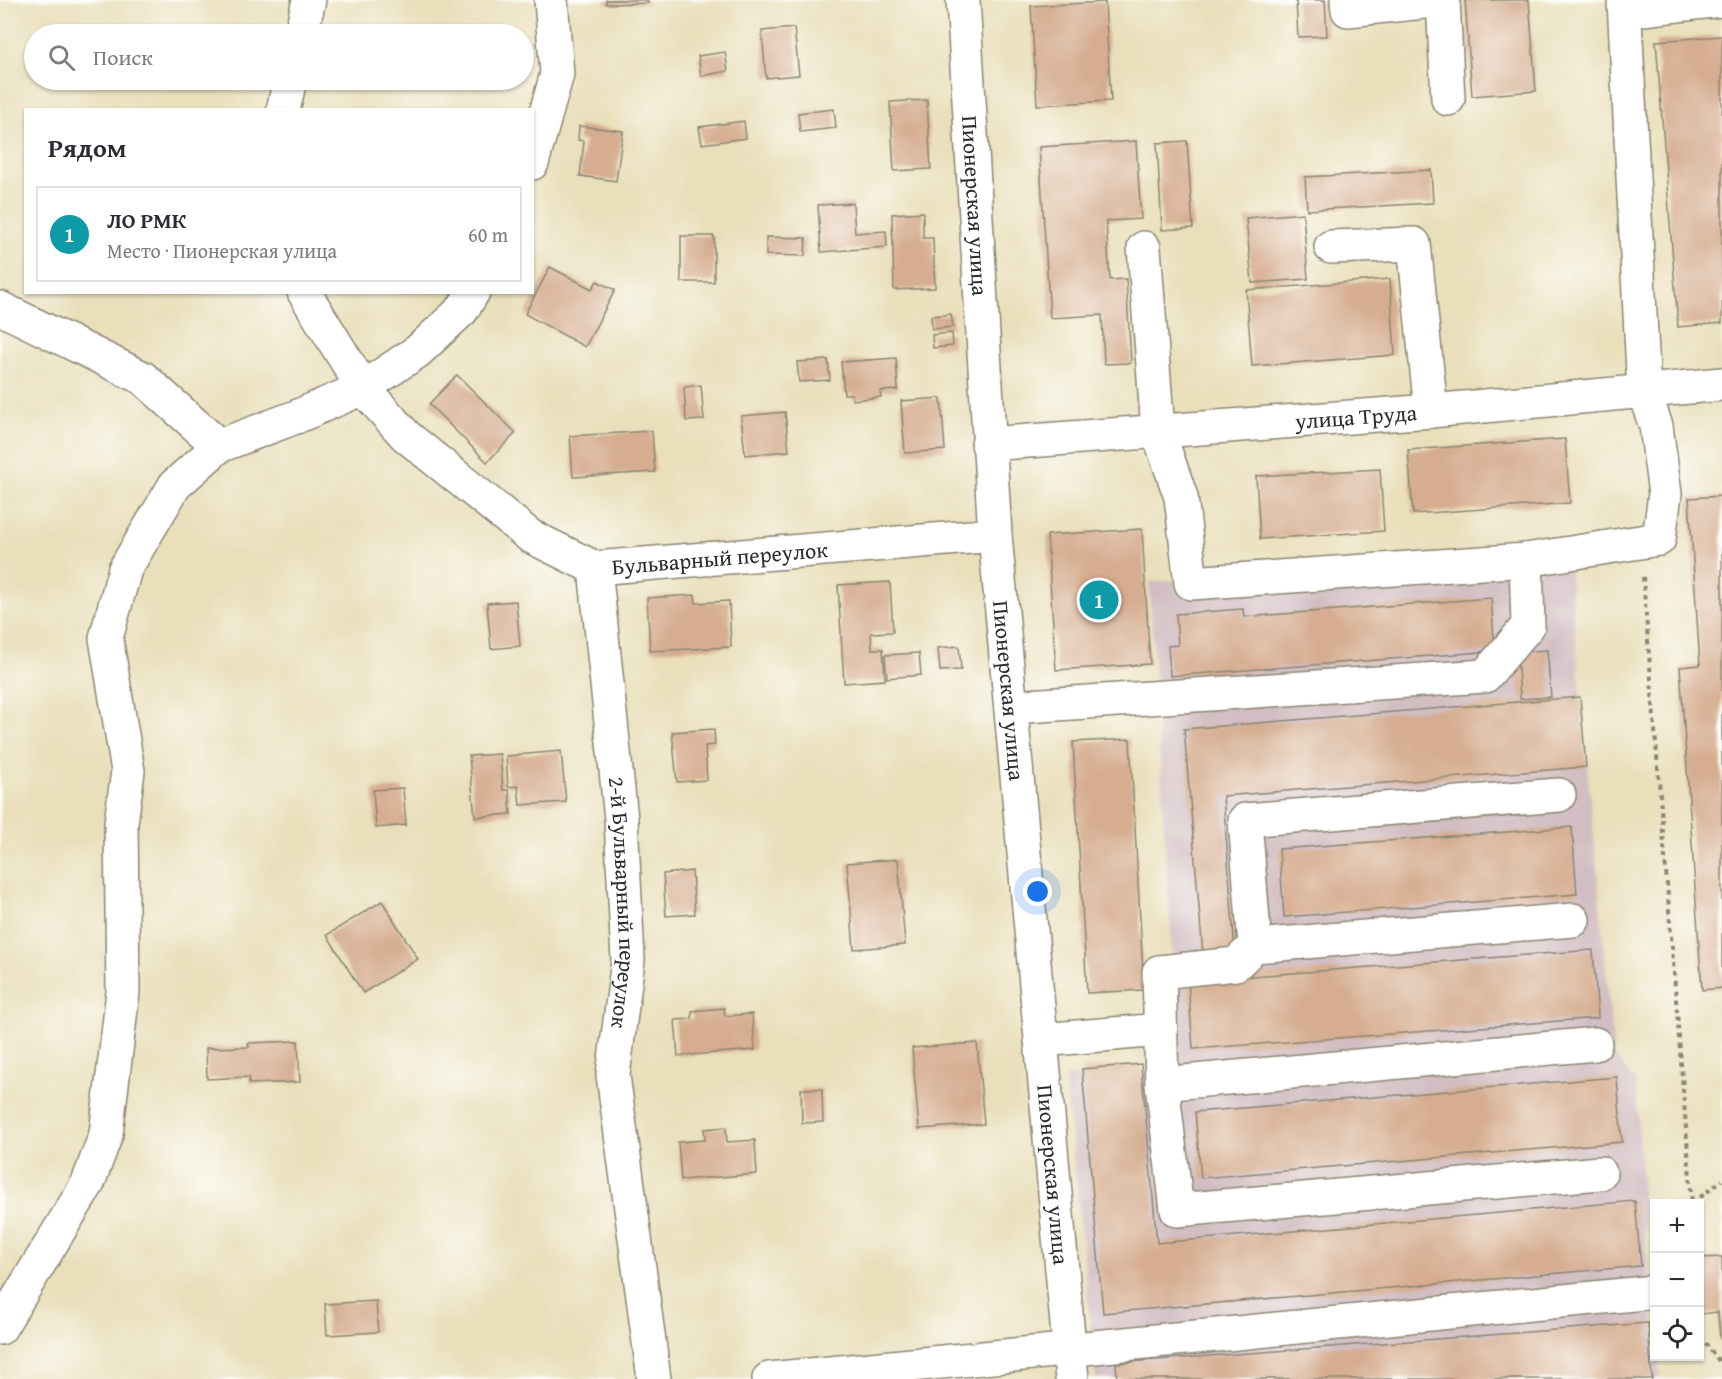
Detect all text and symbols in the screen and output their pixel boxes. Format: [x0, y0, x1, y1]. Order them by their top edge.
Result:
search box [24, 24, 534, 90]
icon: search [45, 41, 78, 74]
text: Поиск [93, 41, 153, 73]
street label: Пионерская улица [954, 115, 997, 297]
text: Рядом [48, 128, 126, 167]
text: ЛО РМК [107, 204, 186, 236]
text: 1 [64, 220, 75, 249]
text: 60 m [468, 220, 508, 249]
text: Место · Пионерская улица [107, 236, 337, 265]
street label: улица Труда [1293, 396, 1419, 437]
street label: Бульварный переулок [611, 533, 829, 583]
pin: 1 [1080, 578, 1118, 622]
street label: Пионерская улица [985, 599, 1033, 782]
street label: 2-й Бульварный переулок [601, 775, 644, 1031]
your location [1023, 877, 1052, 906]
street label: Пионерская улица [1029, 1083, 1078, 1266]
map controls [1650, 1199, 1704, 1361]
button: + [1650, 1199, 1704, 1253]
button: − [1650, 1253, 1704, 1307]
button: locate [1650, 1307, 1704, 1361]

